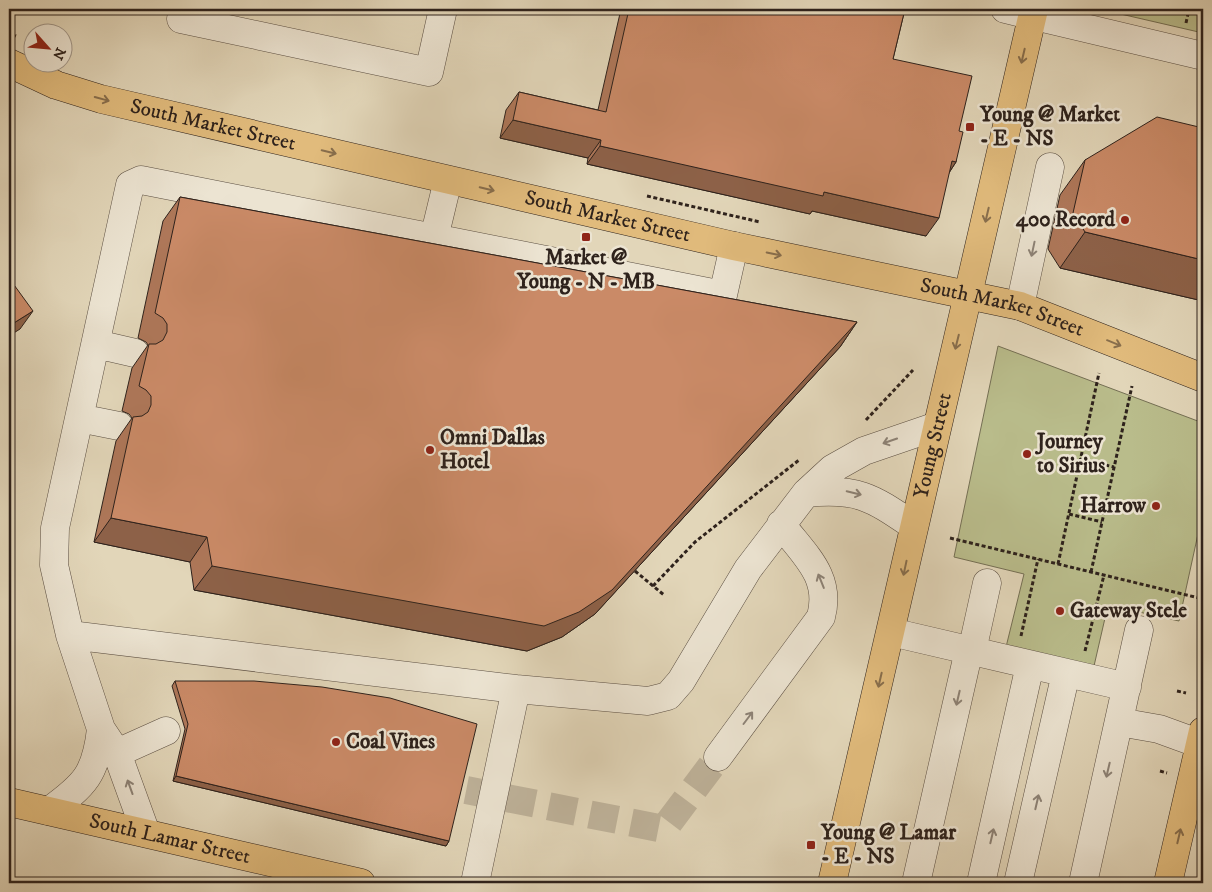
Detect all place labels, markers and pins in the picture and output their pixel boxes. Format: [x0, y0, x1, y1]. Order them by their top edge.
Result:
place label: Young @ Market - E - NS [979, 102, 1120, 152]
marker: Young @ Market - E - NS [964, 121, 976, 133]
place label: 400 Record [1016, 207, 1116, 233]
marker: 400 Record [1119, 214, 1131, 226]
marker: Market @ Young - N - MB [580, 231, 592, 243]
place label: Market @ Young - N - MB [516, 245, 655, 295]
place label: Omni Dallas Hotel [440, 425, 545, 475]
place label: Journey to Sirius [1035, 429, 1105, 479]
marker: Omni Dallas Hotel [424, 444, 436, 456]
marker: Journey to Sirius [1021, 448, 1033, 460]
place label: Harrow [1080, 493, 1147, 519]
marker: Harrow [1150, 500, 1162, 512]
place label: Gateway Stele [1070, 598, 1187, 624]
marker: Gateway Stele [1054, 605, 1066, 617]
place label: Coal Vines [346, 729, 435, 755]
marker: Coal Vines [330, 736, 342, 748]
place label: Young @ Lamar - E - NS [820, 820, 957, 870]
marker: Young @ Lamar - E - NS [805, 839, 817, 851]

